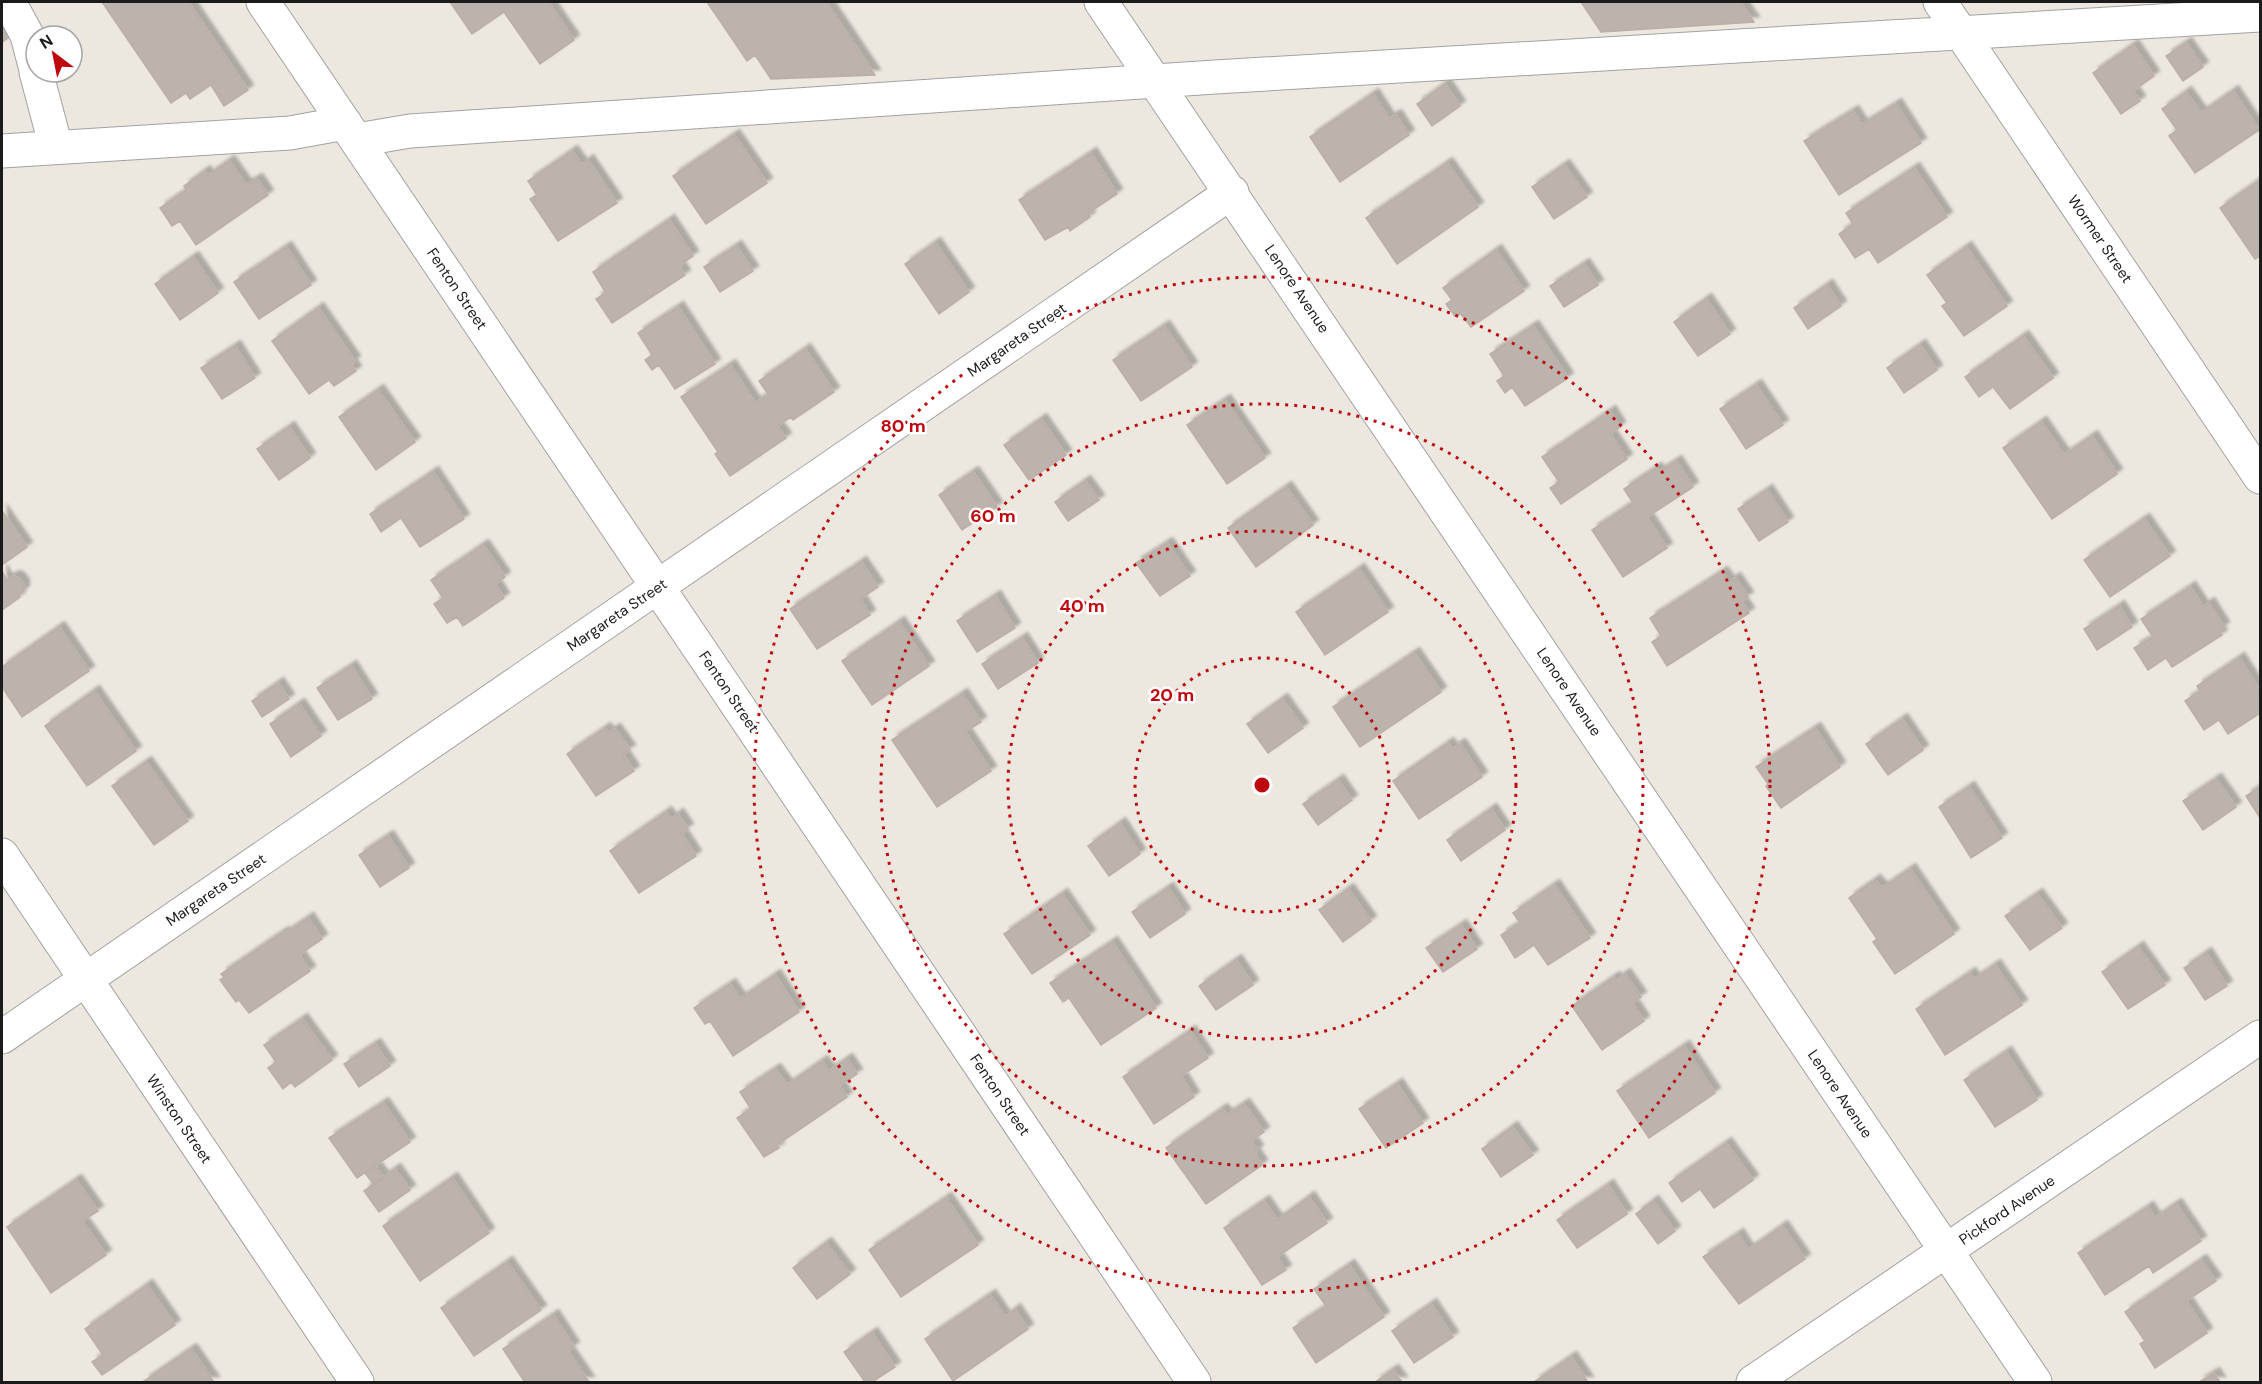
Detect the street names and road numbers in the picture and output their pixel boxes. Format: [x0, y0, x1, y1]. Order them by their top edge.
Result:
street label: Wormer Street [2063, 191, 2137, 287]
street label: Lenore Avenue [1260, 241, 1334, 337]
street label: Fenton Street [422, 244, 492, 334]
street label: Margareta Street [963, 298, 1071, 382]
street label: Margareta Street [563, 574, 671, 656]
street label: Lenore Avenue [1532, 644, 1606, 740]
street label: Fenton Street [694, 647, 764, 737]
street label: Margareta Street [162, 849, 270, 931]
street label: Lenore Avenue [1803, 1046, 1877, 1142]
street label: Fenton Street [965, 1050, 1035, 1140]
street label: Winston Street [142, 1070, 216, 1168]
street label: Pickford Avenue [1955, 1170, 2059, 1250]

